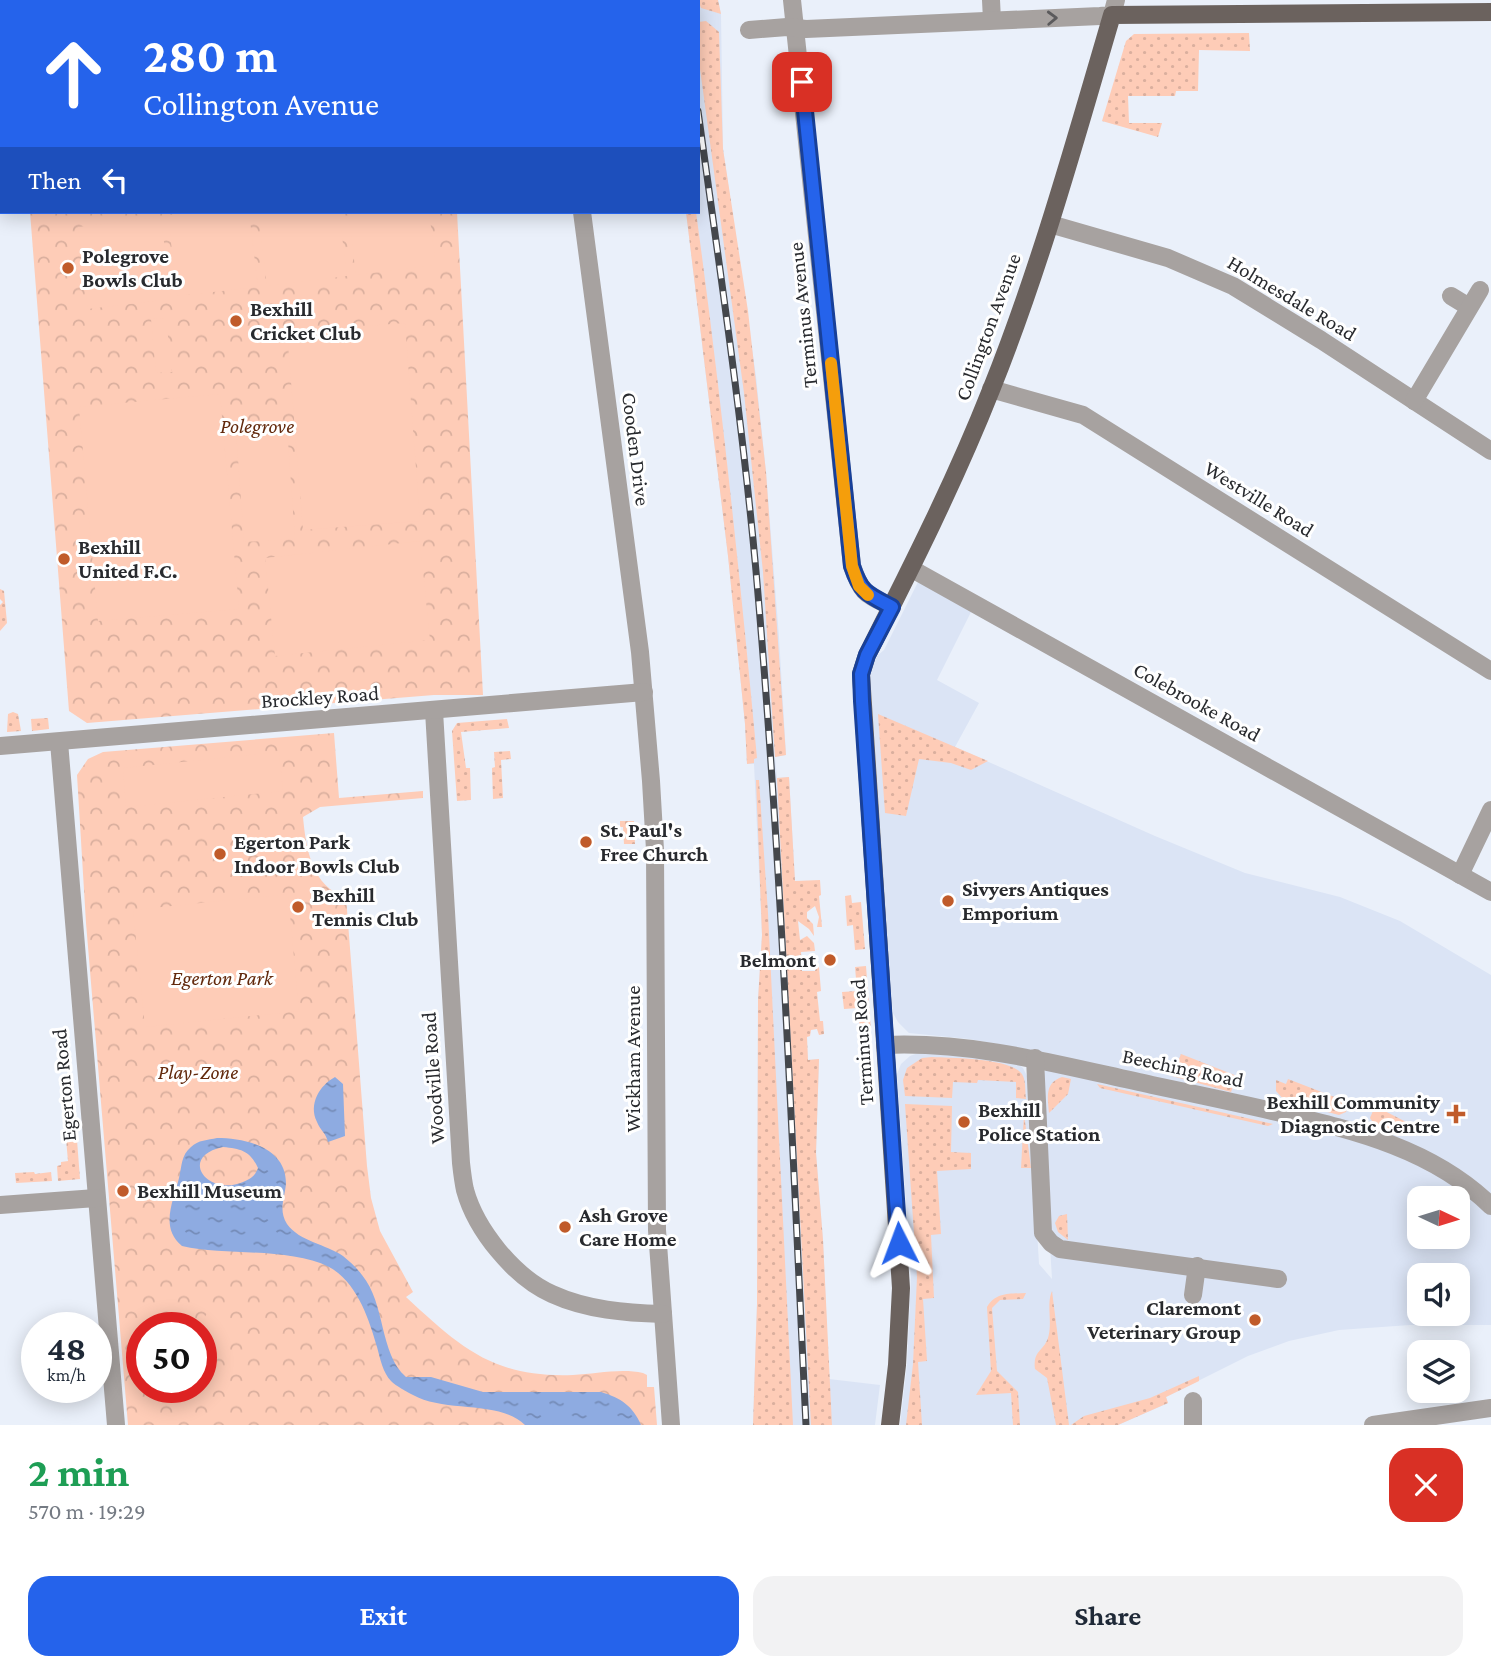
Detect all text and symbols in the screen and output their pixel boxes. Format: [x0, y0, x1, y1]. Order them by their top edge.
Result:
one-way arrow [1047, 11, 1058, 26]
icon: ahead [28, 28, 119, 119]
text: 280 m [143, 28, 277, 83]
pin [772, 52, 832, 112]
icon: arrive [783, 63, 821, 101]
text: Collington Avenue [143, 86, 379, 122]
icon: left [96, 161, 134, 199]
text: Then [28, 166, 82, 195]
street label: Terminus Avenue [783, 241, 823, 389]
place label: Polegrove Bowls Club [82, 244, 183, 292]
street label: Collington Avenue [950, 250, 1026, 404]
street label: Holmesdale Road [1223, 250, 1361, 346]
marker: Polegrove Bowls Club [60, 260, 76, 276]
place label: Bexhill Cricket Club [250, 297, 361, 345]
marker: Bexhill Cricket Club [228, 313, 244, 329]
street label: Cooden Drive [617, 391, 655, 507]
park label: Polegrove [220, 414, 294, 438]
street label: Westville Road [1200, 456, 1318, 542]
place label: Bexhill United F.C. [78, 535, 178, 583]
marker: Bexhill United F.C. [56, 551, 72, 567]
street label: Colebrooke Road [1129, 657, 1265, 747]
street label: Brockley Road [260, 681, 380, 713]
place label: St. Paul's Free Church [600, 818, 708, 866]
place label: Egerton Park Indoor Bowls Club [234, 830, 400, 878]
marker: St. Paul's Free Church [578, 834, 594, 850]
marker: Egerton Park Indoor Bowls Club [212, 846, 228, 862]
place label: Sivyers Antiques Emporium [962, 877, 1109, 925]
place label: Bexhill Tennis Club [312, 883, 419, 931]
marker: Sivyers Antiques Emporium [940, 893, 956, 909]
marker: Bexhill Tennis Club [290, 899, 306, 915]
place label: Belmont [739, 948, 816, 972]
marker: Belmont [822, 952, 838, 968]
park label: Egerton Park [171, 966, 274, 990]
street label: Terminus Road [846, 978, 878, 1106]
street label: Wickham Avenue [621, 986, 645, 1132]
street label: Woodville Road [416, 1011, 450, 1145]
street label: Egerton Road [47, 1028, 81, 1142]
street label: Beeching Road [1120, 1043, 1246, 1093]
park label: Play-Zone [158, 1060, 238, 1084]
place label: Bexhill Community Diagnostic Centre [1266, 1090, 1441, 1138]
place label: Bexhill Police Station [978, 1098, 1100, 1146]
marker: Bexhill Community Diagnostic Centre [1446, 1104, 1466, 1124]
marker: Bexhill Police Station [956, 1114, 972, 1130]
place label: Bexhill Museum [137, 1179, 282, 1203]
marker: Bexhill Museum [115, 1183, 131, 1199]
north arrow [1407, 1186, 1470, 1250]
map controls [1407, 1186, 1470, 1403]
place label: Ash Grove Care Home [578, 1203, 677, 1251]
position arrow [862, 1206, 936, 1280]
marker: Ash Grove Care Home [557, 1219, 573, 1235]
button: sound [1407, 1263, 1470, 1326]
place label: Claremont Veterinary Group [1086, 1296, 1241, 1344]
speed limit sign: 50 [126, 1312, 217, 1403]
marker: Claremont Veterinary Group [1247, 1312, 1263, 1328]
text: 48 [47, 1329, 86, 1368]
button: layers [1407, 1340, 1470, 1403]
text: km/h [47, 1365, 86, 1385]
text: 2 min [28, 1448, 129, 1495]
button: close [1389, 1448, 1463, 1522]
text: 570 m · 19:29 [28, 1498, 146, 1524]
button: Exit [28, 1576, 739, 1656]
button: Share [753, 1576, 1463, 1656]

